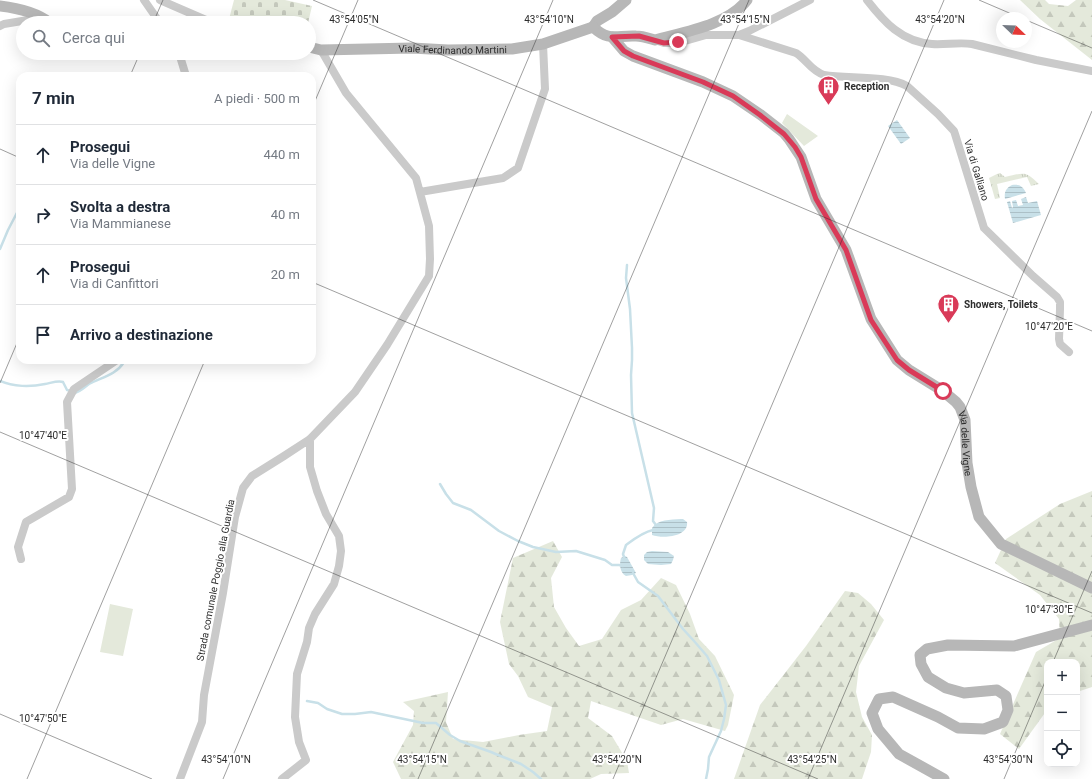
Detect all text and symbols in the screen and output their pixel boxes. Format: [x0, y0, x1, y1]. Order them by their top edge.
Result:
north arrow [996, 12, 1032, 48]
text: 43°54'05"N [329, 14, 379, 25]
text: 43°54'10"N [524, 14, 574, 25]
text: 43°54'15"N [720, 14, 770, 25]
text: 43°54'20"N [915, 14, 965, 25]
search box [16, 16, 316, 60]
icon: search [30, 27, 52, 49]
text: Cerca qui [62, 29, 125, 47]
route end [669, 33, 687, 51]
street label: Viale Ferdinando Martini [398, 43, 507, 56]
building icon: Reception [815, 73, 841, 106]
place label: Reception [844, 81, 890, 92]
text: 7 min [32, 88, 75, 108]
text: A piedi · 500 m [214, 91, 300, 106]
text: Prosegui [70, 138, 130, 156]
street label: Via di Galliano [962, 138, 991, 202]
icon: ahead [32, 144, 54, 166]
text: 440 m [263, 147, 300, 162]
text: Via delle Vigne [70, 156, 155, 171]
text: Svolta a destra [70, 198, 170, 216]
icon: right [32, 204, 54, 226]
text: 40 m [271, 207, 300, 222]
text: Via Mammianese [70, 216, 171, 231]
text: Prosegui [70, 258, 130, 276]
icon: ahead [32, 264, 54, 286]
text: 20 m [271, 267, 300, 282]
text: Via di Canfittori [70, 276, 159, 291]
building icon: Showers, Toilets [936, 291, 962, 324]
place label: Showers, Toilets [964, 299, 1038, 311]
text: 10°47'20"E [1025, 321, 1073, 332]
icon: arrive [32, 324, 54, 346]
text: Arrivo a destinazione [70, 326, 213, 344]
route start [934, 382, 952, 400]
street label: Via delle Vigne [956, 409, 974, 477]
text: 10°47'40"E [19, 430, 67, 441]
street label: Strada comunale Poggio alla Guardia [194, 498, 237, 662]
text: 10°47'30"E [1025, 604, 1073, 615]
map controls [1044, 659, 1080, 767]
button: + [1044, 659, 1080, 695]
button: − [1044, 695, 1080, 731]
text: 10°47'50"E [19, 713, 67, 724]
button: locate [1044, 731, 1080, 767]
text: 43°54'10"N [201, 754, 251, 765]
text: 43°54'15"N [397, 754, 447, 765]
text: 43°54'20"N [592, 754, 642, 765]
text: 43°54'25"N [787, 754, 837, 765]
text: 43°54'30"N [983, 754, 1033, 765]

